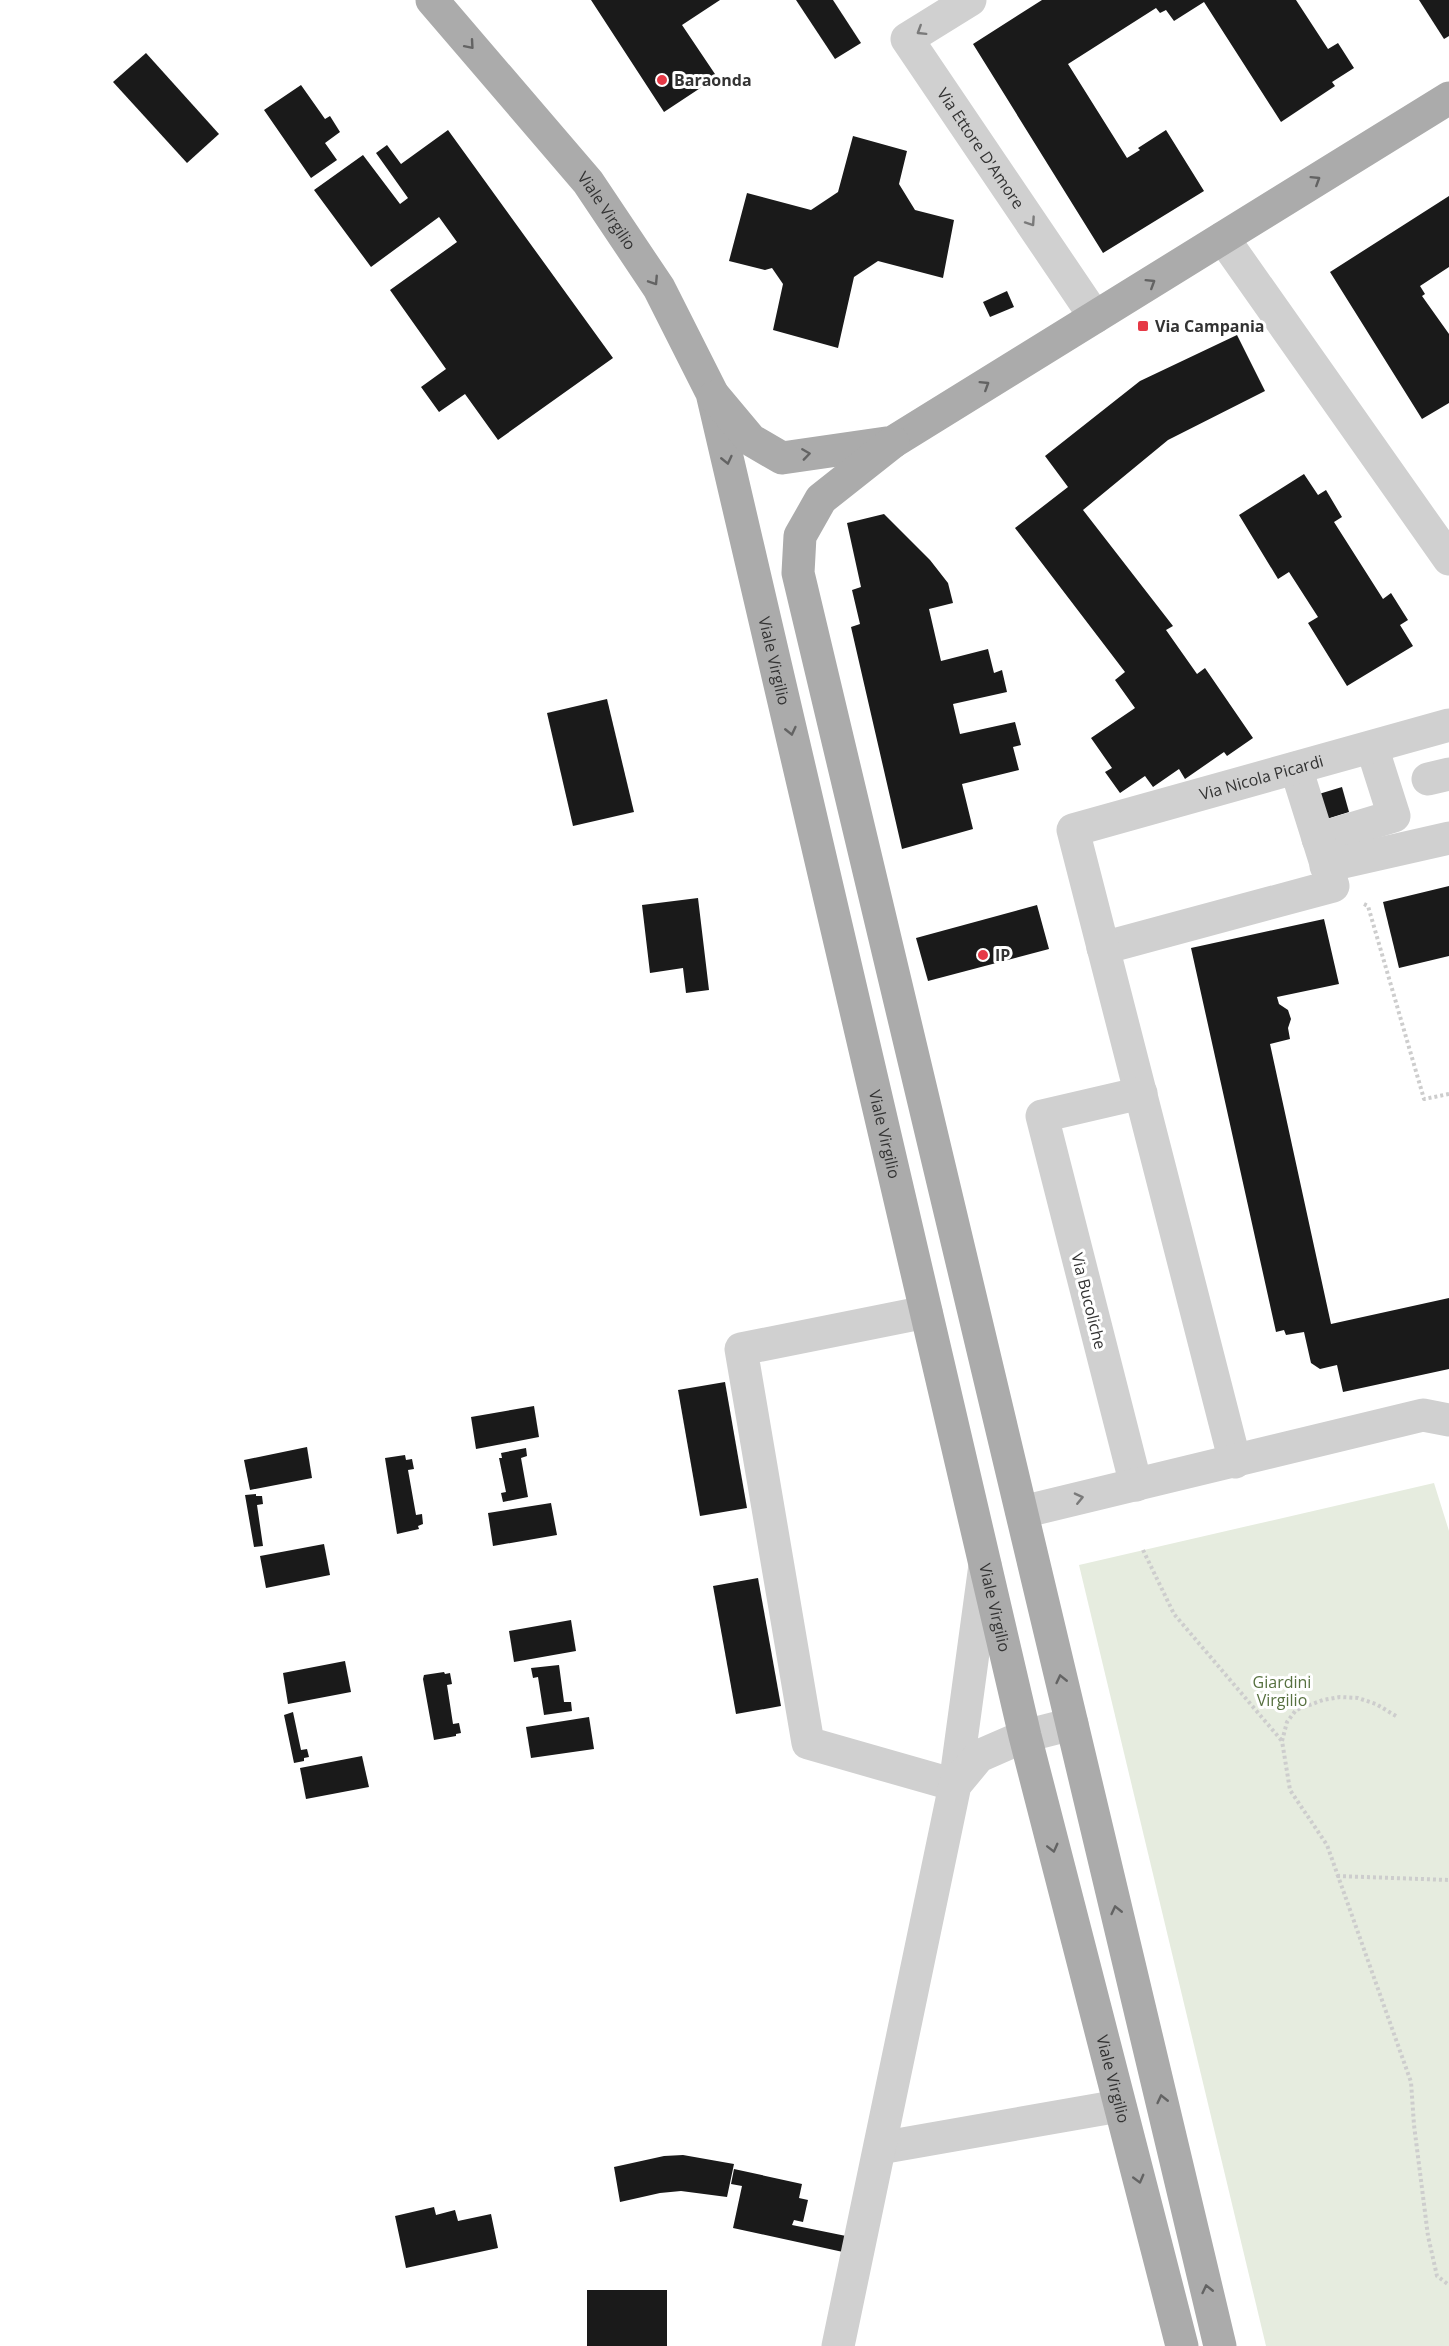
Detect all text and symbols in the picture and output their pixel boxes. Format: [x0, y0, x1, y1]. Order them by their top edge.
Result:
one-way arrow [917, 23, 927, 35]
one-way arrow [463, 38, 474, 49]
place label: Baraonda [674, 69, 752, 91]
marker: Baraonda [655, 73, 669, 87]
street label: Via Ettore D'Amore [932, 84, 1030, 213]
street label: Viale Virgilio [573, 167, 641, 254]
one-way arrow [1310, 176, 1320, 188]
one-way arrow [1024, 216, 1035, 227]
one-way arrow [647, 274, 658, 285]
one-way arrow [1144, 279, 1155, 290]
place label: Via Campania [1155, 315, 1265, 337]
marker: Via Campania [1136, 319, 1150, 333]
one-way arrow [979, 381, 989, 393]
one-way arrow [802, 449, 811, 461]
one-way arrow [720, 454, 733, 464]
street label: Viale Virgilio [753, 614, 795, 707]
one-way arrow [783, 726, 796, 736]
street label: Via Nicola Picardi [1197, 750, 1326, 805]
place label: IP [995, 944, 1010, 966]
marker: IP [976, 948, 990, 962]
street label: Viale Virgilio [864, 1088, 906, 1181]
street label: Via Bucoliche [1066, 1250, 1112, 1352]
one-way arrow [1073, 1493, 1083, 1506]
street label: Viale Virgilio [974, 1561, 1016, 1654]
park label: Giardini Virgilio [1253, 1671, 1311, 1711]
one-way arrow [1056, 1674, 1069, 1684]
one-way arrow [1046, 1843, 1059, 1853]
one-way arrow [1111, 1905, 1124, 1915]
street label: Viale Virgilio [1091, 2032, 1135, 2125]
one-way arrow [1156, 2095, 1169, 2105]
one-way arrow [1131, 2174, 1144, 2184]
one-way arrow [1201, 2284, 1214, 2294]

